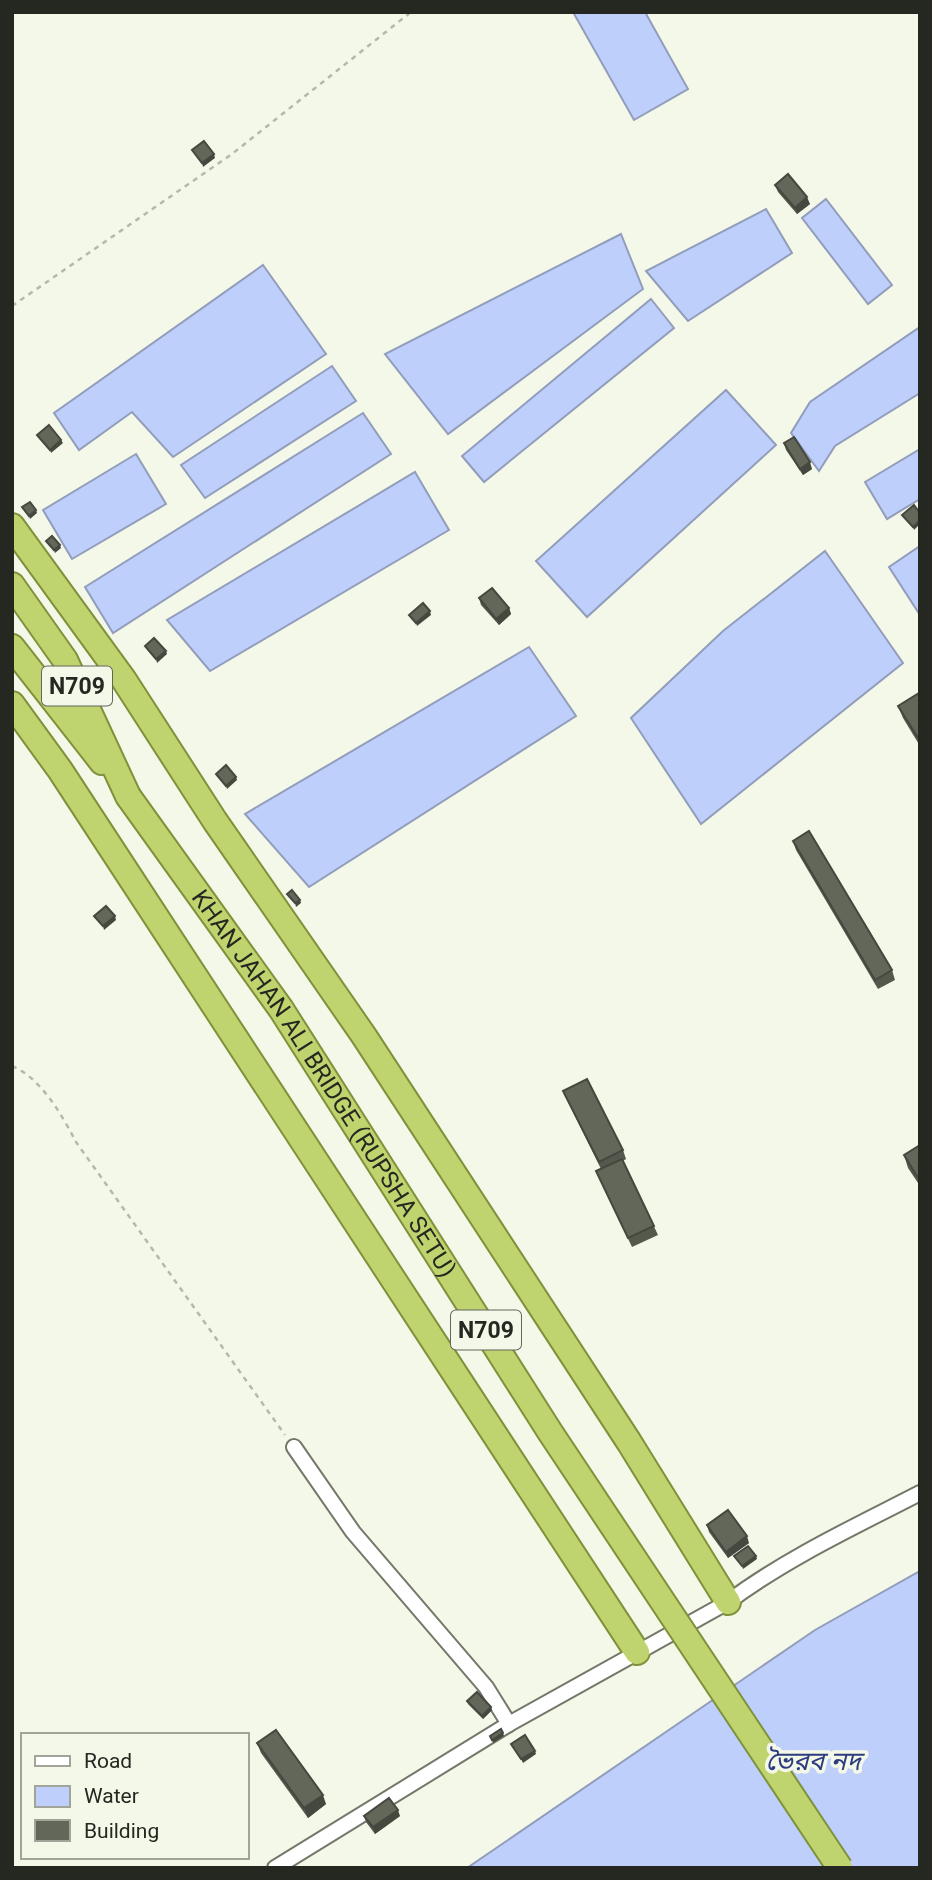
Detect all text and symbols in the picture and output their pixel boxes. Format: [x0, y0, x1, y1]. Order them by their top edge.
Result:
road number: N709 [42, 666, 112, 706]
street label: KHAN JAHAN ALI BRIDGE (RUPSHA SETU) [186, 884, 462, 1282]
road number: N709 [451, 1310, 521, 1350]
legend [21, 1733, 248, 1859]
water label: ভৈরব নদ [765, 1746, 865, 1776]
text: Road [84, 1749, 132, 1773]
text: Water [84, 1784, 139, 1808]
text: Building [84, 1819, 159, 1843]

